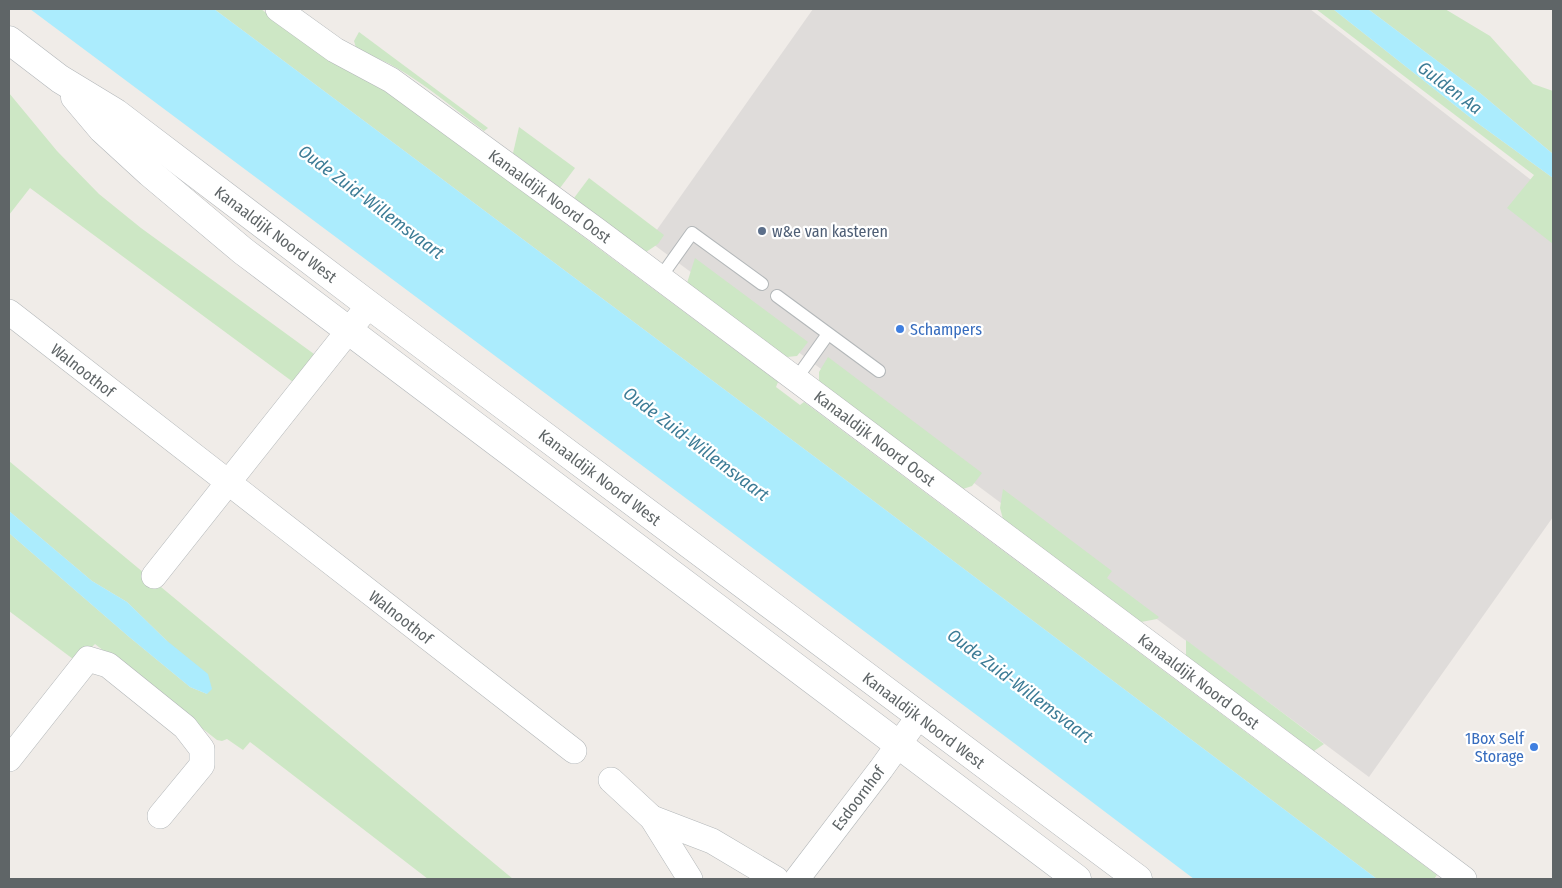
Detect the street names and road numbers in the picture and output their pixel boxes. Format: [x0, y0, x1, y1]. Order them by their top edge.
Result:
street label: Kanaaldijk Noord Oost [485, 146, 615, 248]
street label: Kanaaldijk Noord West [211, 182, 341, 287]
street label: Walnoothof [47, 340, 119, 402]
street label: Kanaaldijk Noord Oost [810, 387, 940, 491]
street label: Kanaaldijk Noord West [535, 425, 665, 530]
street label: Walnoothof [365, 587, 437, 649]
street label: Kanaaldijk Noord Oost [1134, 630, 1264, 734]
street label: Kanaaldijk Noord West [859, 668, 989, 773]
street label: Esdoornhof [828, 762, 889, 834]

